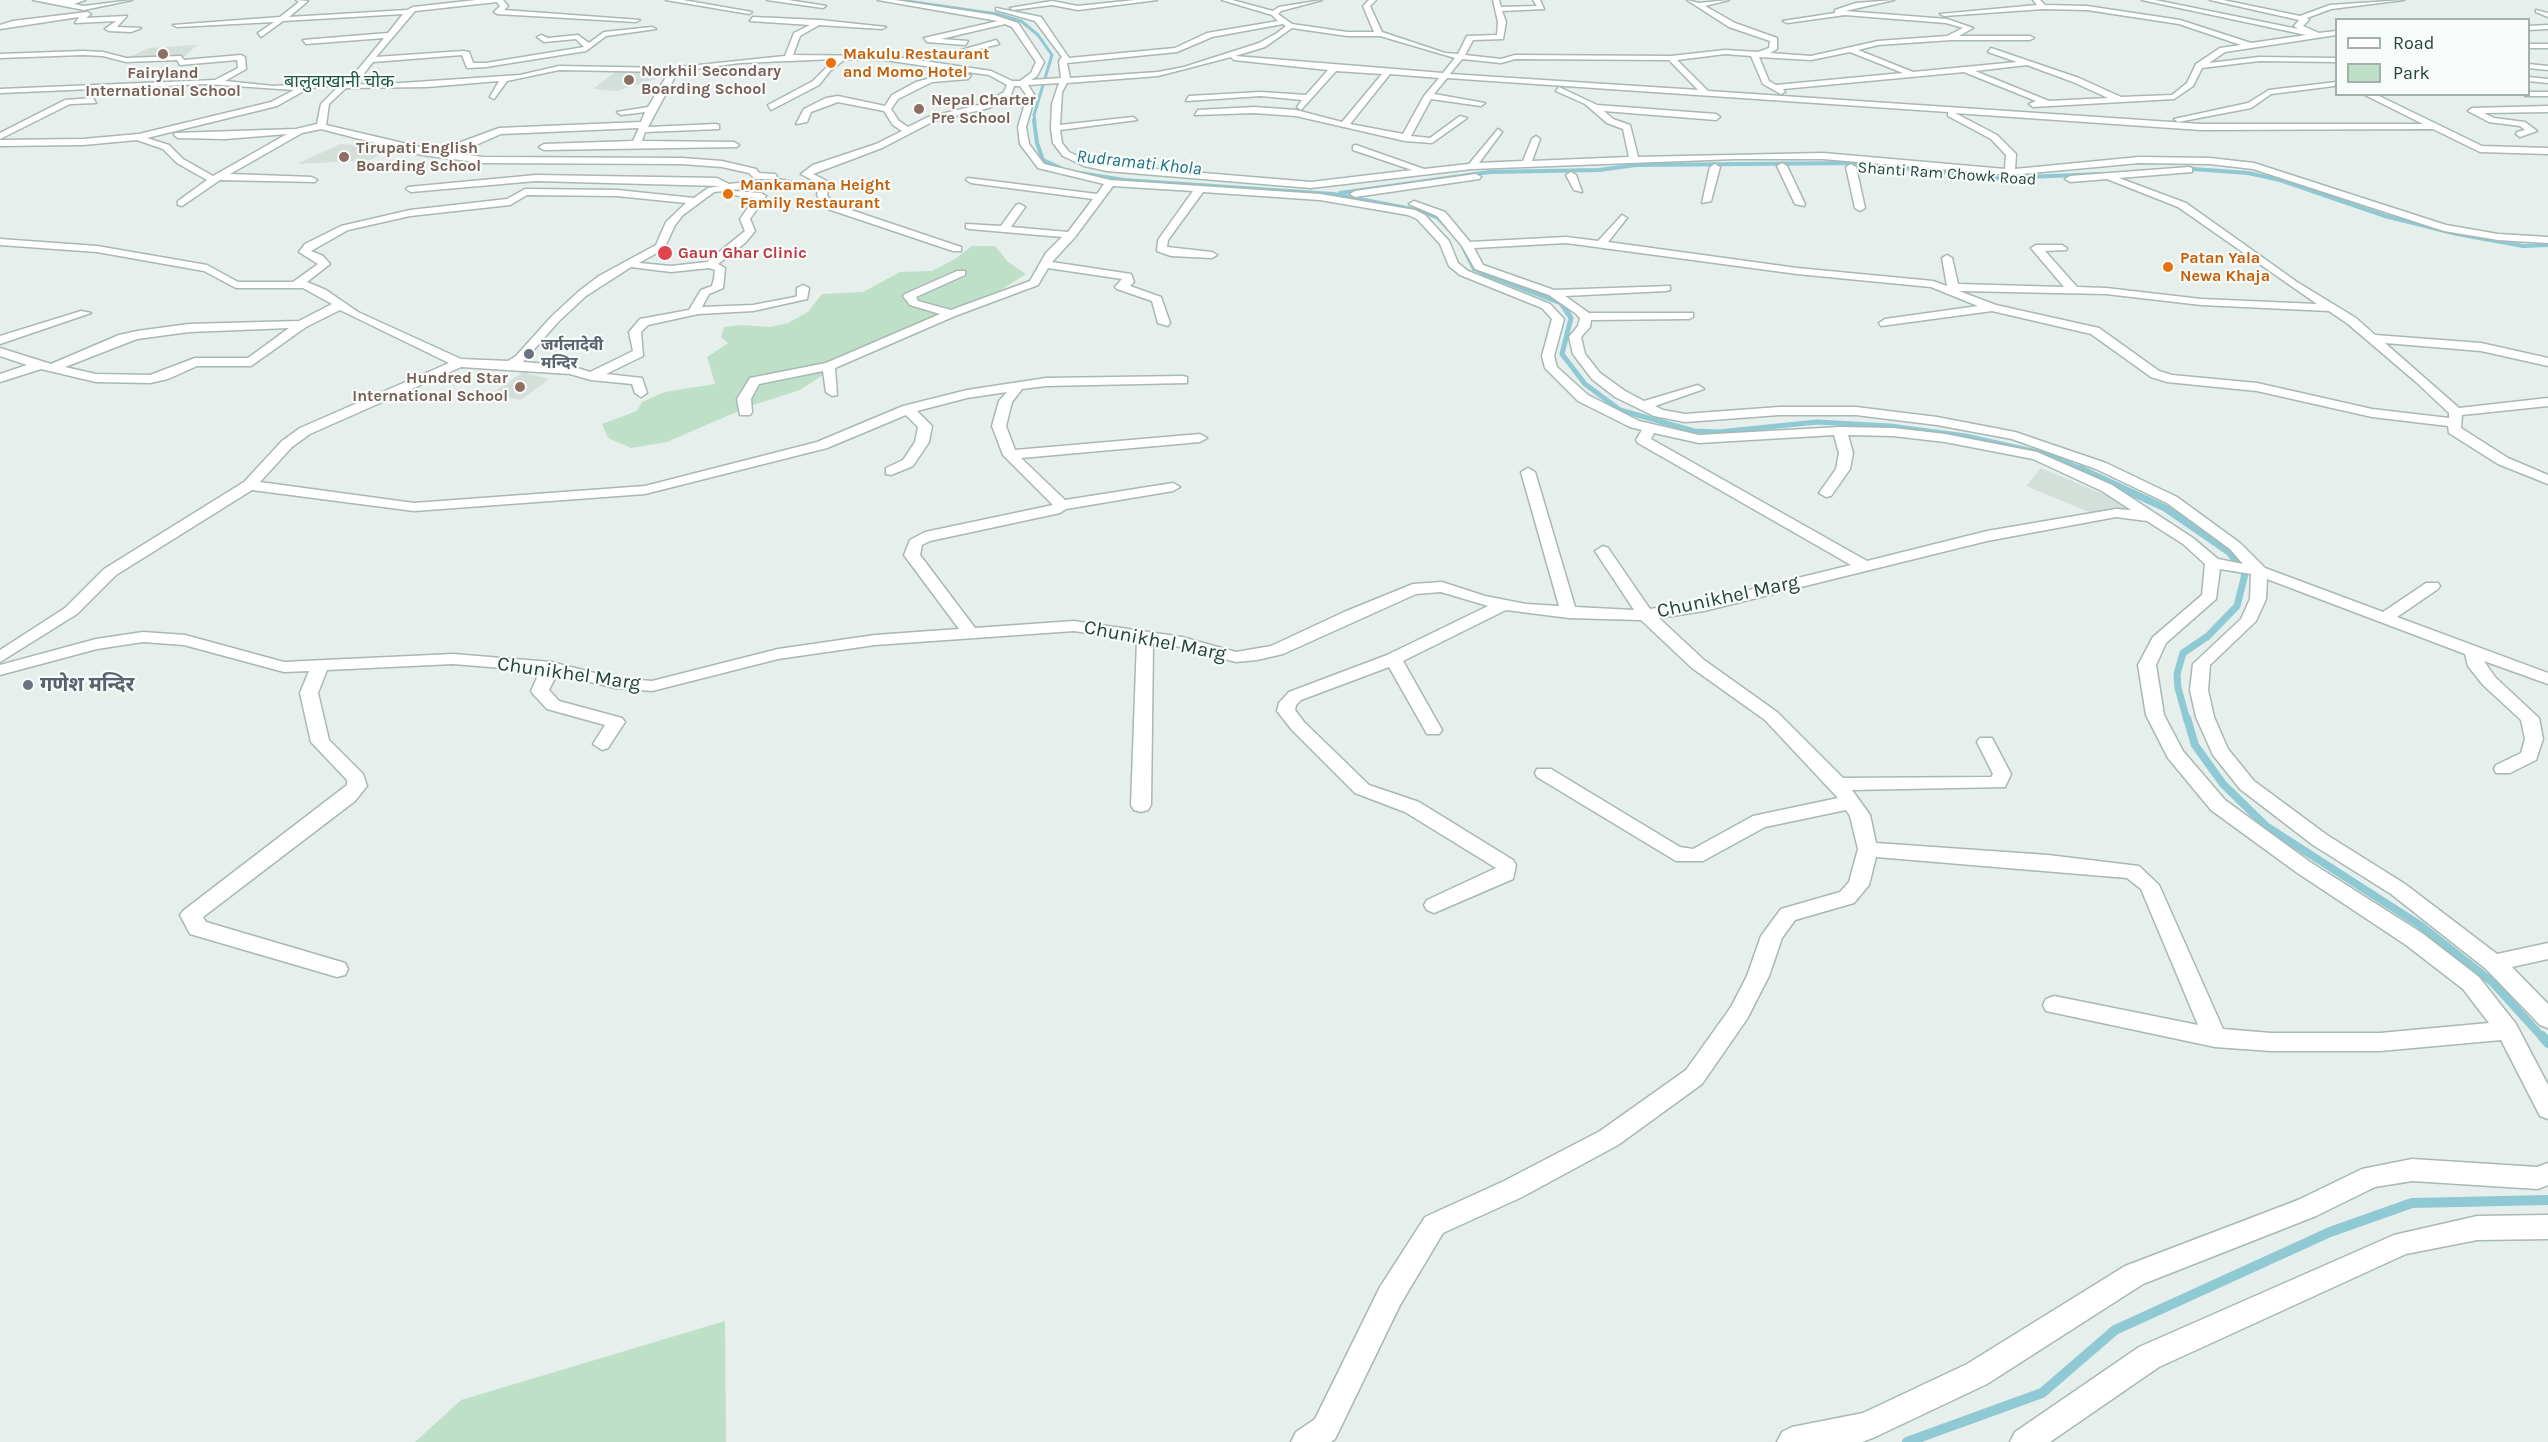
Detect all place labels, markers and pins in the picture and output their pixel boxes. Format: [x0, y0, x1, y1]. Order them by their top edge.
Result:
place label: Makulu Restaurant and Momo Hotel [843, 44, 990, 82]
marker: Fairyland International School [156, 47, 170, 61]
marker: Makulu Restaurant and Momo Hotel [824, 56, 838, 70]
place label: Norkhil Secondary Boarding School [641, 61, 781, 99]
place label: Fairyland International School [85, 63, 241, 101]
marker: Norkhil Secondary Boarding School [622, 73, 636, 87]
place label: Nepal Charter Pre School [931, 90, 1036, 128]
marker: Nepal Charter Pre School [912, 102, 926, 116]
place label: Tirupati English Boarding School [356, 138, 481, 176]
marker: Tirupati English Boarding School [337, 150, 351, 164]
place label: Mankamana Height Family Restaurant [740, 175, 891, 213]
marker: Mankamana Height Family Restaurant [721, 187, 735, 201]
place label: Gaun Ghar Clinic [678, 243, 807, 263]
marker: Gaun Ghar Clinic [656, 244, 674, 262]
place label: Patan Yala Newa Khaja [2180, 248, 2270, 286]
marker: Patan Yala Newa Khaja [2161, 260, 2175, 274]
place label: जर्गलादेवी मन्दिर [541, 335, 603, 373]
marker: जर्गलादेवी मन्दिर [522, 347, 536, 361]
place label: Hundred Star International School [352, 368, 508, 406]
marker: Hundred Star International School [513, 380, 527, 394]
place label: गणेश मन्दिर [40, 673, 134, 697]
marker: गणेश मन्दिर [21, 678, 35, 692]

